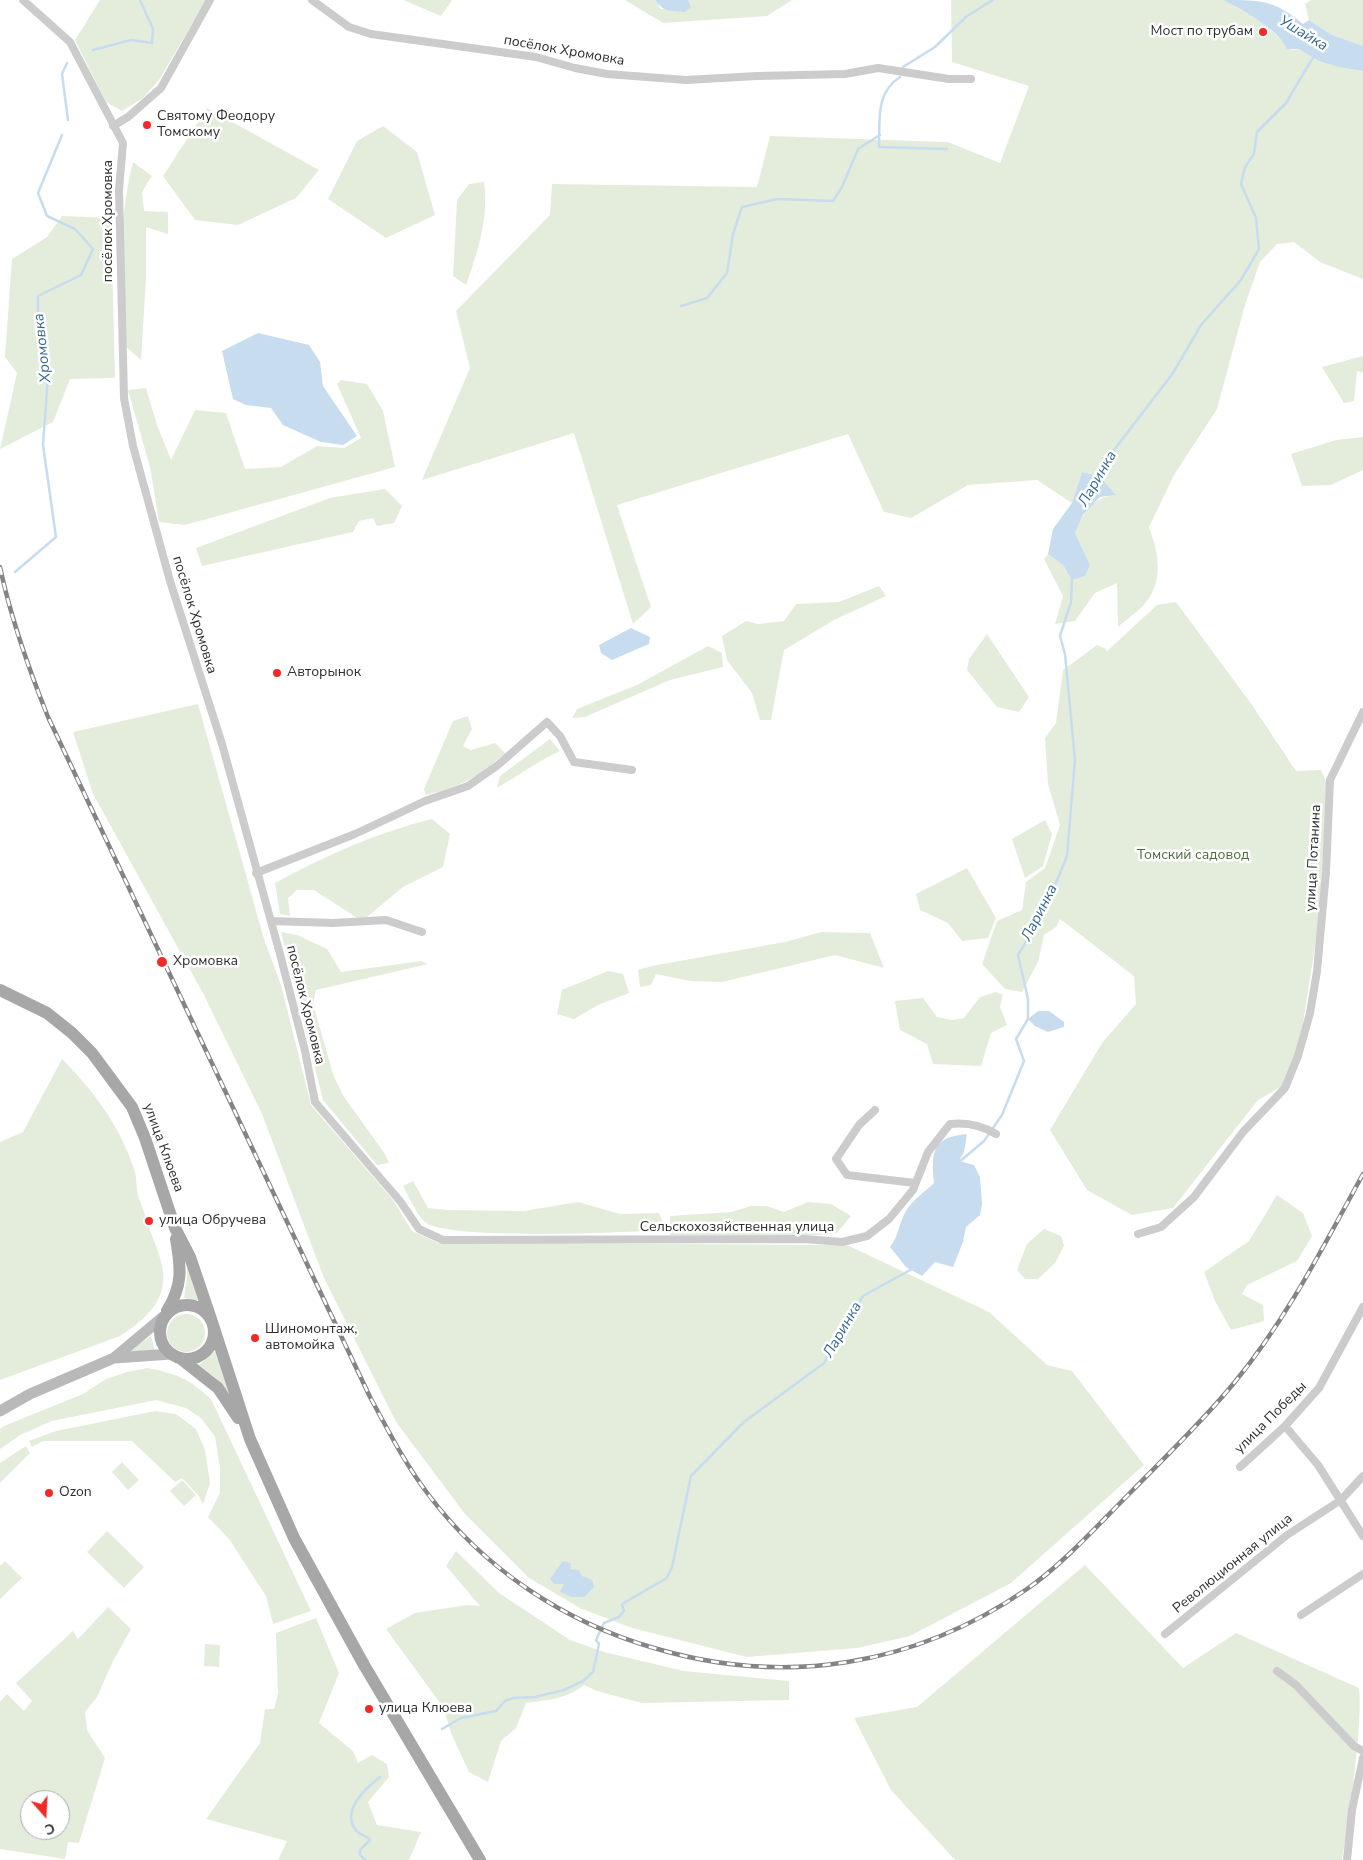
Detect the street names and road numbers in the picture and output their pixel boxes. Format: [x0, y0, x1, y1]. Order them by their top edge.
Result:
street label: посёлок Хромовка [502, 32, 626, 70]
street label: посёлок Хромовка [101, 160, 117, 282]
street label: посёлок Хромовка [168, 554, 220, 676]
street label: улица Потанина [1303, 804, 1325, 912]
street label: посёлок Хромовка [282, 944, 328, 1066]
street label: улица Клюева [139, 1101, 187, 1195]
street label: Сельскохозяйственная улица [640, 1220, 834, 1236]
street label: улица Победы [1231, 1378, 1311, 1458]
street label: Революционная улица [1170, 1511, 1296, 1617]

